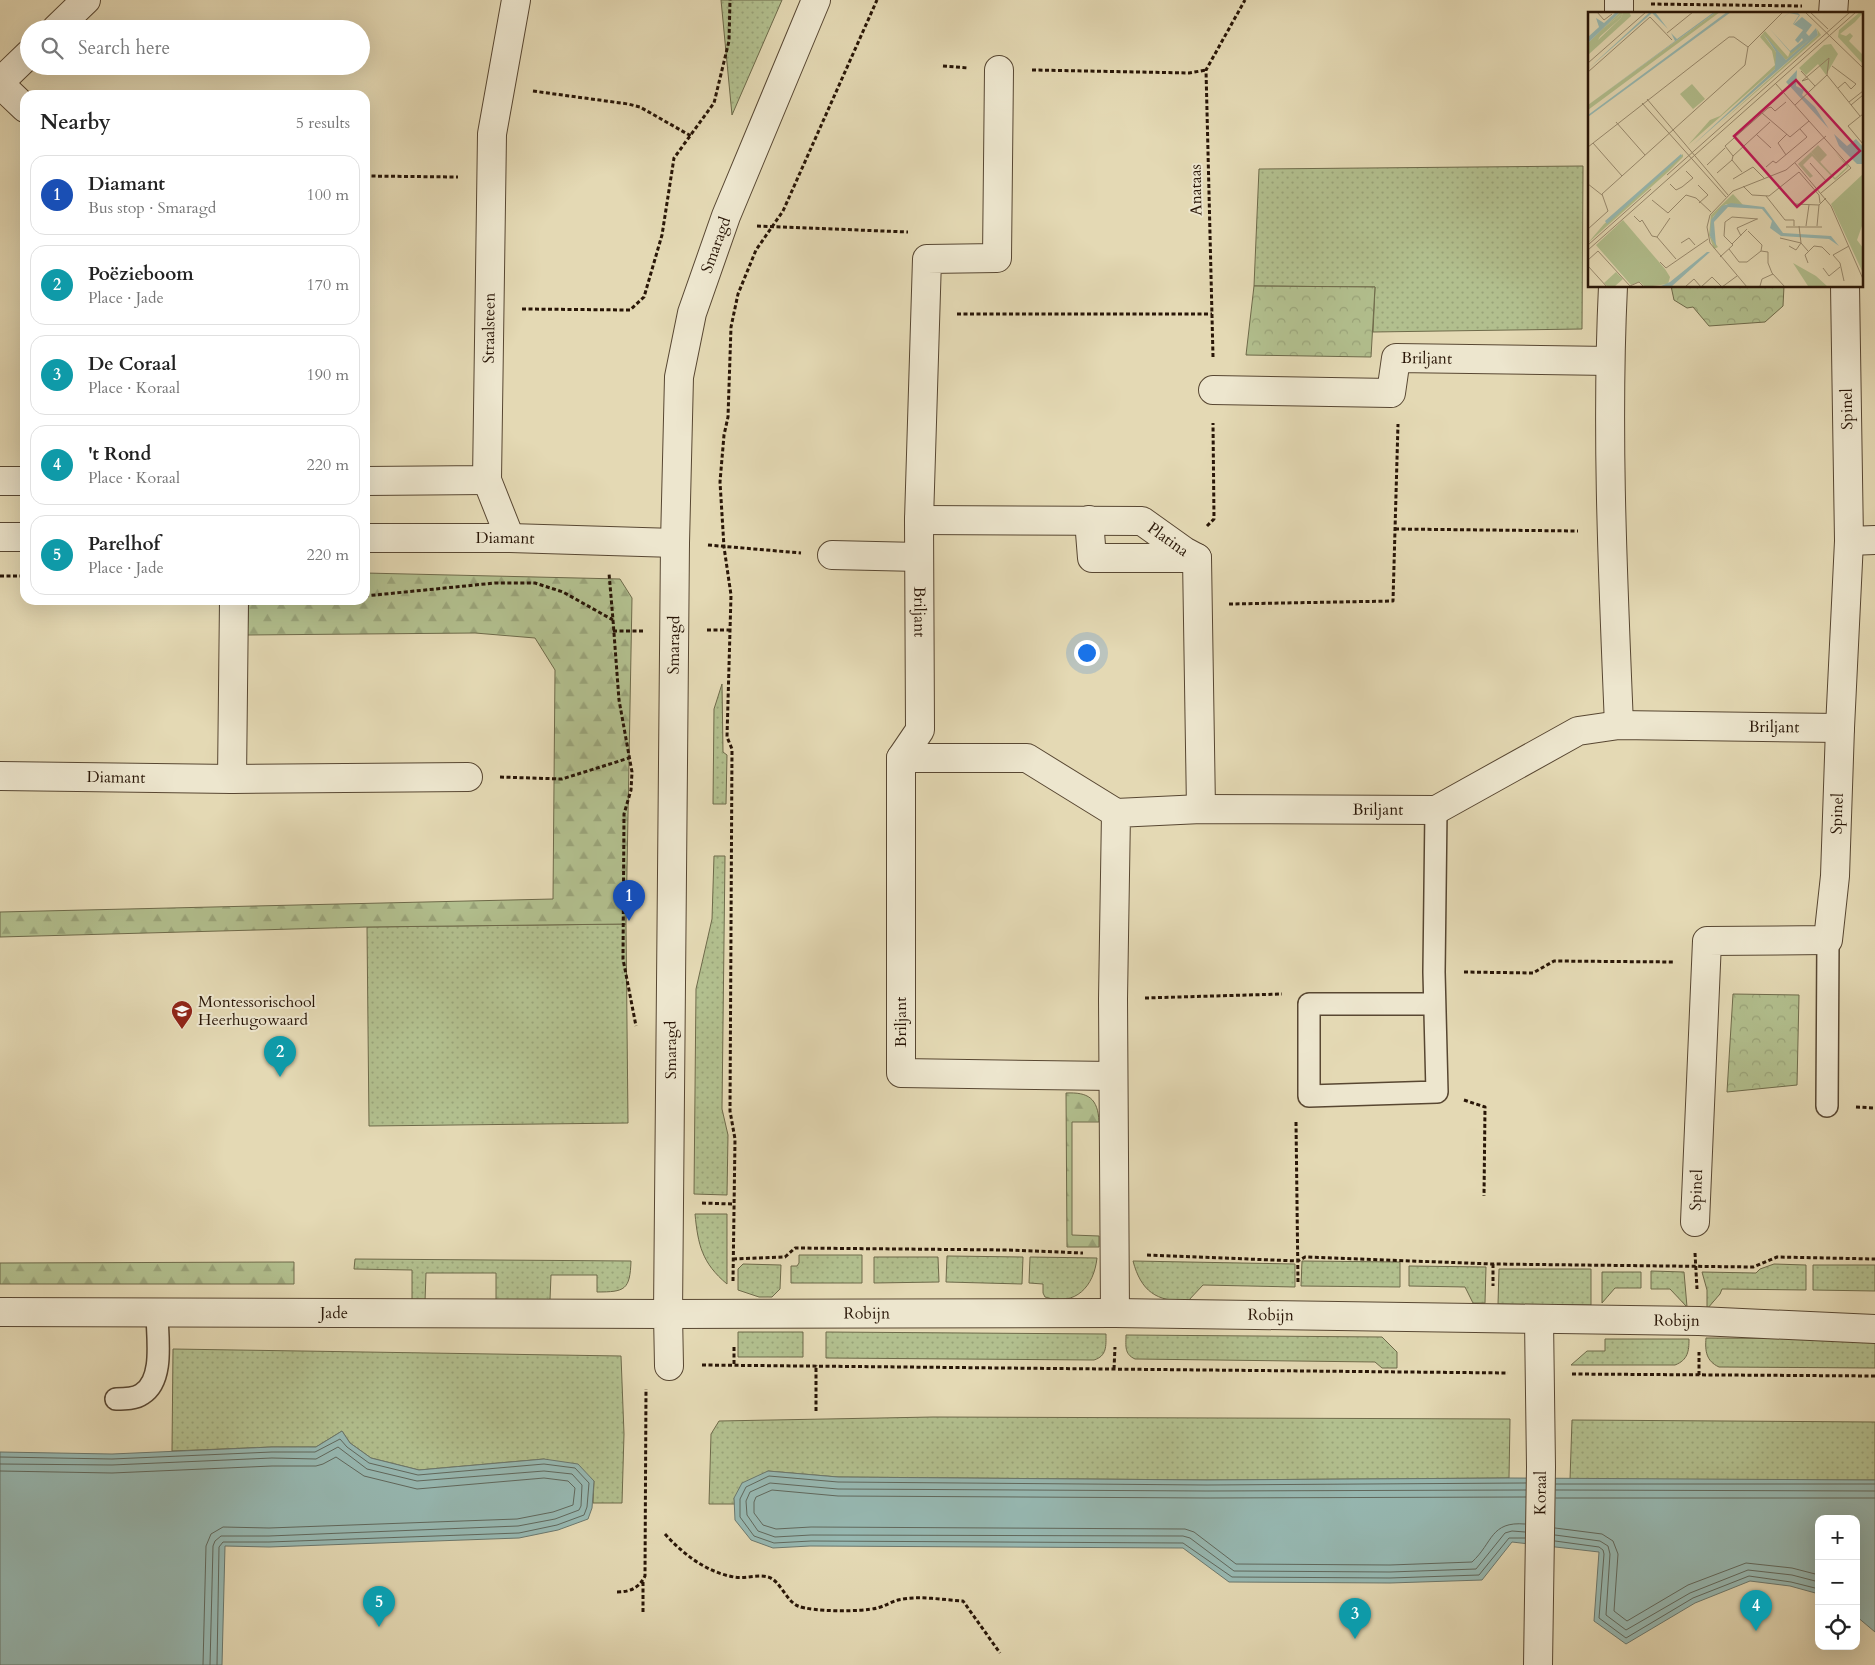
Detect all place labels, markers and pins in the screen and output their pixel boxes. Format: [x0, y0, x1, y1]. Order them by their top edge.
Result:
pin: 1 [613, 880, 645, 921]
place label: Montessorischool Heerhugowaard [198, 991, 316, 1031]
school or university icon: Montessorischool Heerhugowaard [170, 999, 194, 1030]
pin: 2 [264, 1036, 296, 1077]
pin: 5 [363, 1586, 395, 1627]
pin: 4 [1740, 1590, 1772, 1631]
pin: 3 [1339, 1598, 1371, 1639]

